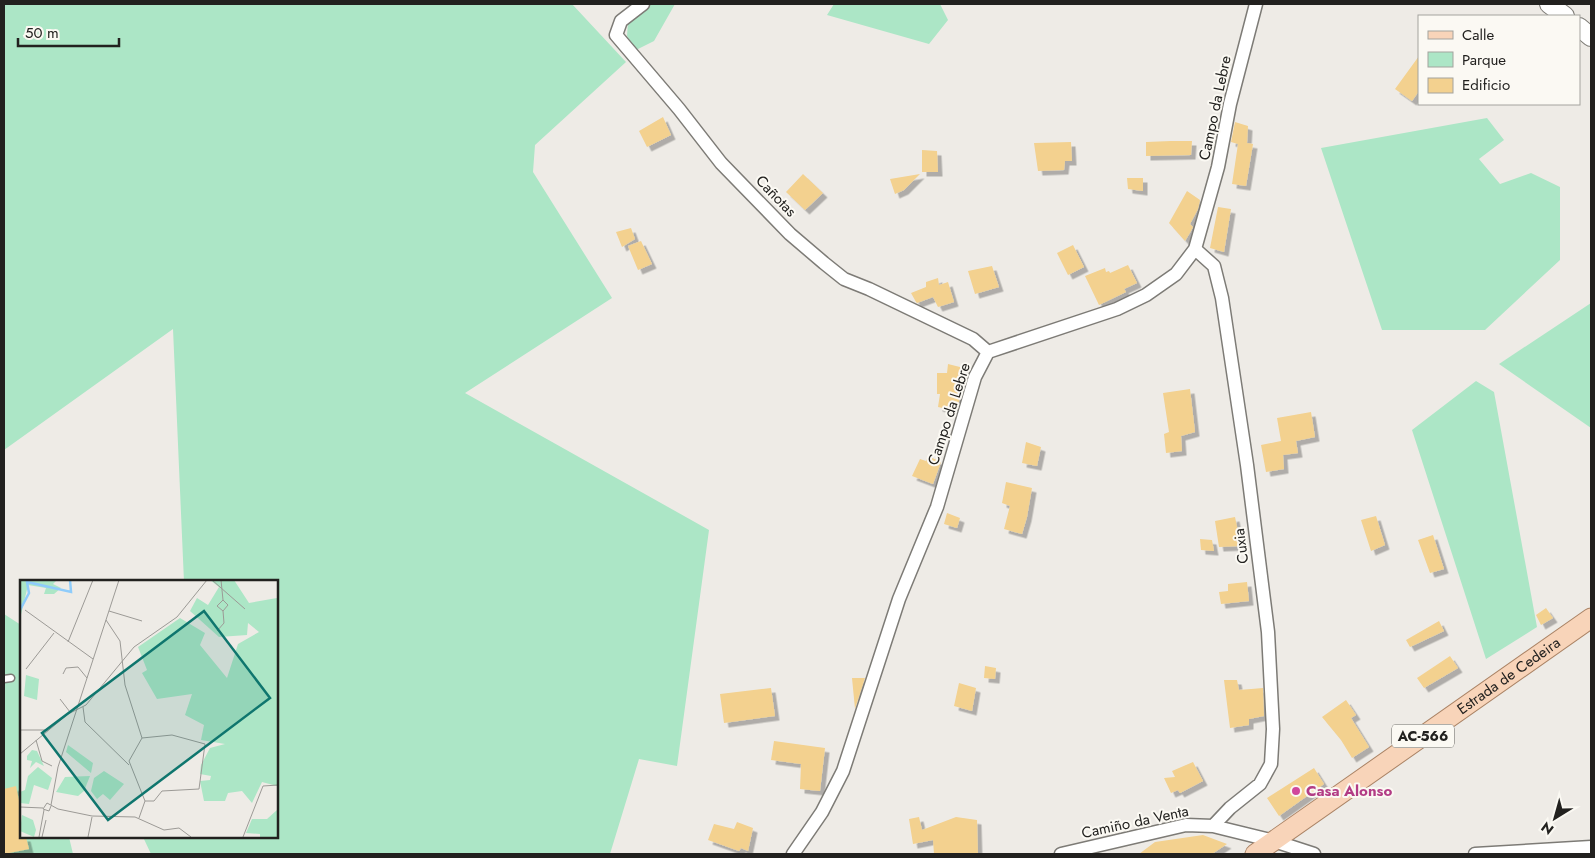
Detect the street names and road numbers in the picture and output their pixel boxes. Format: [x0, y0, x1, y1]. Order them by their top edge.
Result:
street label: Campo da Lebre [1193, 53, 1237, 162]
street label: Cañotas [751, 170, 801, 222]
street label: Campo da Lebre [922, 360, 976, 468]
street label: Cuxia [1228, 527, 1254, 565]
street label: Estrada de Cedeira [1452, 632, 1565, 720]
road number: AC-566 [1392, 724, 1454, 748]
street label: Camiño da Venta [1079, 800, 1191, 844]

